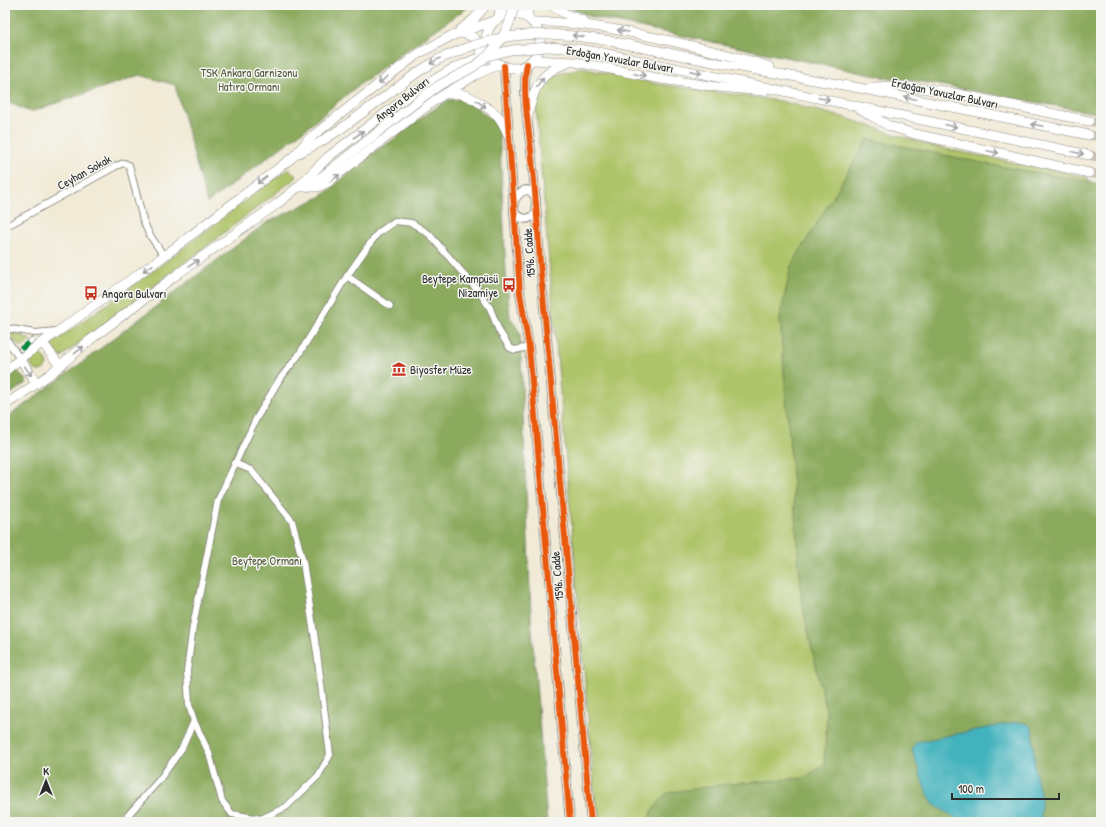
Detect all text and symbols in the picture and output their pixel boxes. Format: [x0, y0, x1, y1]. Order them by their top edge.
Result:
one-way arrow [617, 27, 630, 35]
one-way arrow [572, 32, 585, 40]
street label: Erdoğan Yavuzlar Bulvarı [565, 41, 675, 77]
one-way arrow [430, 58, 442, 66]
park label: TSK Ankara Garnizonu Hatıra Ormanı [201, 64, 297, 95]
one-way arrow [689, 68, 702, 76]
one-way arrow [633, 71, 646, 79]
street label: Angora Bulvarı [371, 72, 433, 126]
street label: Erdoğan Yavuzlar Bulvarı [890, 73, 1000, 113]
one-way arrow [378, 75, 389, 84]
one-way arrow [536, 77, 544, 88]
one-way arrow [904, 94, 917, 102]
one-way arrow [817, 95, 830, 103]
one-way arrow [475, 99, 486, 108]
one-way arrow [1031, 120, 1044, 128]
one-way arrow [944, 122, 957, 130]
one-way arrow [353, 130, 364, 138]
one-way arrow [987, 148, 1000, 156]
one-way arrow [1071, 149, 1084, 157]
street label: Ceyhan Sokak [54, 150, 114, 194]
one-way arrow [329, 173, 340, 182]
one-way arrow [256, 176, 267, 184]
street label: 1596. Cadde [519, 228, 539, 278]
one-way arrow [188, 259, 199, 267]
one-way arrow [142, 264, 153, 272]
place label: Beytepe Kampüsü Nizamiye [422, 270, 498, 301]
bus stop icon: Beytepe Kampüsü Nizamiye [501, 277, 517, 293]
bus stop icon: Angora Bulvarı [83, 285, 99, 301]
place label: Angora Bulvarı [102, 285, 166, 302]
one-way arrow [74, 345, 84, 354]
museum icon: Biyosfer Müze [391, 361, 407, 377]
place label: Biyosfer Müze [410, 361, 472, 378]
one-way arrow [24, 365, 32, 376]
street label: 1596. Cadde [546, 550, 568, 601]
park label: Beytepe Ormanı [232, 552, 302, 569]
north arrow [26, 761, 66, 801]
text: K [43, 764, 49, 778]
scale bar [952, 775, 1059, 801]
text: 100 m [958, 780, 984, 797]

